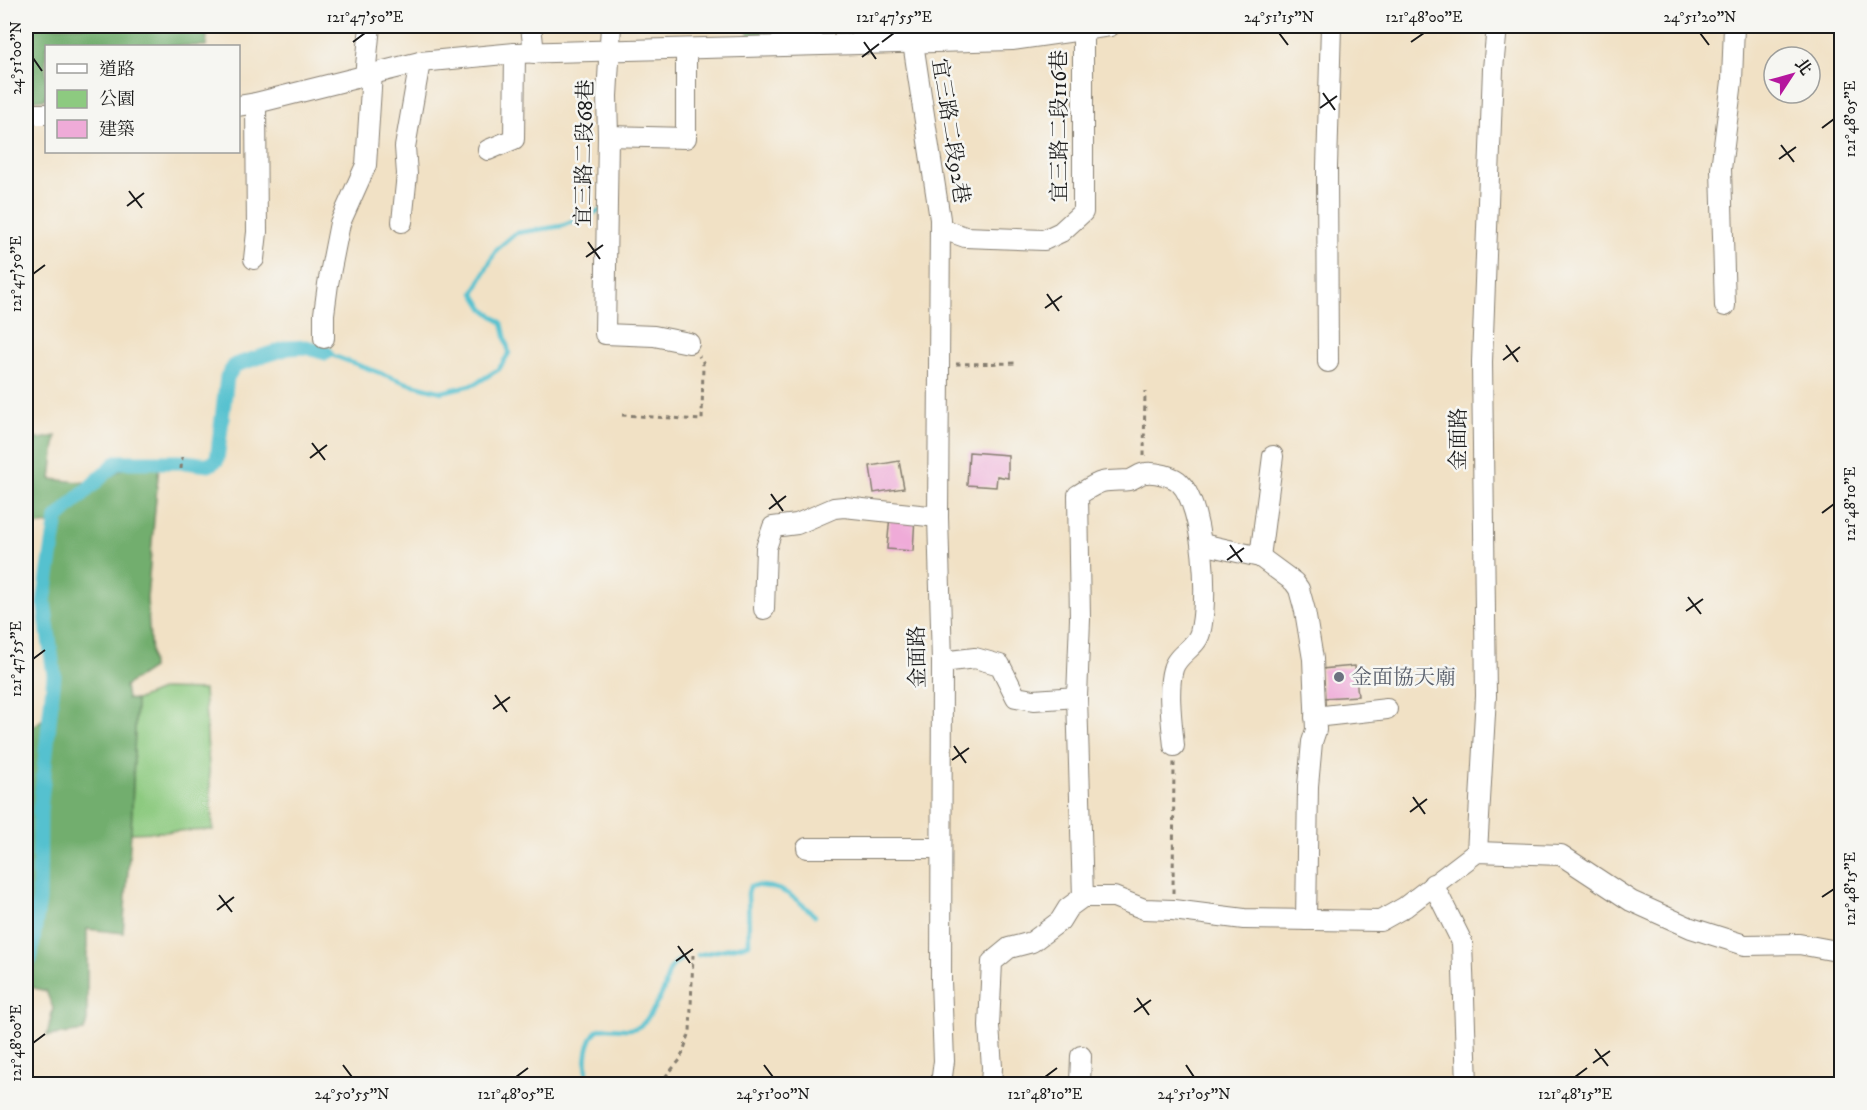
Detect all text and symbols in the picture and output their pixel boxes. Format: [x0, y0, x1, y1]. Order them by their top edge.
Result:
text: 121°47'50"E [327, 8, 404, 27]
text: 121°47'55"E [856, 8, 932, 27]
text: 24°51'15"N [1244, 8, 1314, 27]
text: 121°48'00"E [1385, 8, 1463, 27]
text: 24°51'20"N [1664, 8, 1736, 27]
text: 24°51'00"N [7, 21, 26, 95]
legend [45, 45, 240, 153]
north arrow [1762, 45, 1822, 105]
street label: 宜三路二段116巷 [1047, 50, 1073, 202]
text: 北 [1791, 54, 1816, 79]
street label: 宜三路二段92巷 [926, 57, 974, 206]
text: 道路 [99, 59, 135, 81]
street label: 宜三路二段68巷 [571, 79, 599, 227]
text: 121°48'05"E [1841, 80, 1860, 157]
text: 公園 [99, 89, 135, 111]
text: 建築 [99, 119, 135, 141]
text: 121°47'50"E [7, 235, 26, 312]
street label: 金面路 [1446, 408, 1472, 471]
text: 121°48'10"E [1841, 466, 1860, 541]
text: 121°47'55"E [7, 621, 26, 697]
street label: 金面路 [904, 625, 932, 689]
place label: 金面協天廟 [1351, 665, 1456, 691]
marker: 金面協天廟 [1332, 670, 1346, 684]
text: 121°48'15"E [1841, 852, 1860, 926]
text: 121°48'00"E [7, 1004, 26, 1082]
text: 24°50'55"N [315, 1085, 389, 1104]
text: 121°48'05"E [478, 1085, 555, 1104]
text: 24°51'00"N [736, 1085, 810, 1104]
text: 121°48'10"E [1008, 1085, 1083, 1104]
text: 24°51'05"N [1158, 1085, 1230, 1104]
text: 121°48'15"E [1538, 1085, 1612, 1104]

